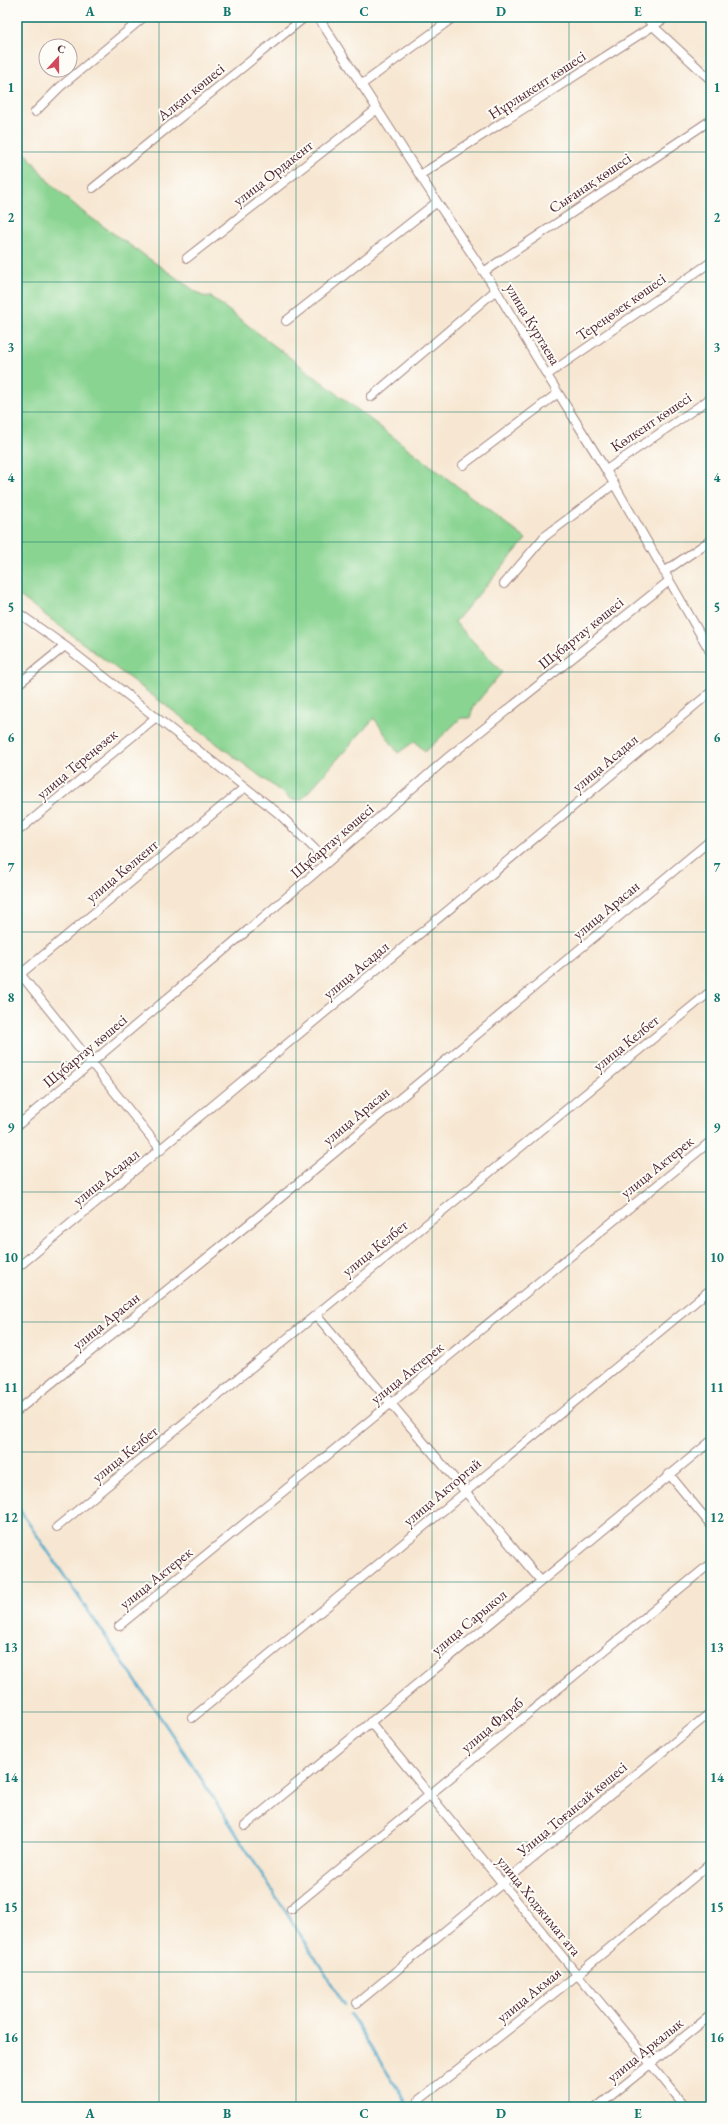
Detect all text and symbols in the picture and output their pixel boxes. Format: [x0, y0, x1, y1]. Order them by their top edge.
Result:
text: A [84, 3, 95, 20]
text: B [223, 3, 231, 20]
text: C [359, 3, 369, 20]
text: D [496, 3, 506, 20]
text: E [634, 3, 642, 20]
north arrow [38, 38, 78, 78]
text: С [55, 41, 68, 57]
street label: Нұрлыкент көшесі [484, 46, 589, 123]
street label: Алқап көшесі [152, 58, 228, 125]
text: 1 [8, 79, 15, 96]
text: 1 [714, 79, 721, 96]
street label: улица Ордакент [229, 135, 317, 210]
street label: Сығанақ көшесі [545, 148, 635, 217]
text: 2 [8, 209, 15, 226]
text: 2 [714, 209, 721, 226]
street label: Тереңөзек көшесі [572, 269, 669, 344]
street label: улица Куртаева [502, 279, 565, 368]
text: 3 [8, 339, 15, 356]
text: 3 [714, 339, 721, 356]
street label: Көлкент көшесі [607, 387, 695, 456]
text: 4 [8, 469, 15, 486]
text: 4 [714, 469, 721, 486]
street label: Шұбартау көшесі [534, 592, 627, 673]
text: 5 [8, 599, 14, 616]
text: 5 [714, 599, 720, 616]
street label: улица Тереңөзек [32, 724, 121, 803]
text: 6 [8, 729, 15, 746]
text: 6 [714, 729, 721, 746]
street label: улица Асадал [568, 730, 642, 796]
street label: Шұбартау көшесі [286, 799, 378, 882]
street label: улица Көлкент [82, 835, 162, 906]
text: 7 [8, 859, 15, 876]
text: 7 [714, 859, 721, 876]
street label: улица Арасан [568, 876, 643, 943]
street label: улица Асадал [319, 937, 393, 1003]
text: 8 [8, 989, 15, 1006]
text: 8 [714, 989, 721, 1006]
street label: Шұбартау көшесі [39, 1010, 131, 1091]
street label: улица Келбет [589, 1010, 663, 1075]
street label: улица Арасан [318, 1082, 393, 1149]
text: 9 [8, 1119, 15, 1136]
text: 9 [714, 1119, 721, 1136]
street label: улица Актерек [616, 1131, 697, 1202]
street label: улица Асадал [69, 1144, 143, 1209]
street label: улица Келбет [338, 1215, 412, 1280]
text: 10 [4, 1249, 18, 1266]
text: 10 [710, 1249, 724, 1266]
street label: улица Арасан [68, 1287, 143, 1354]
street label: улица Актерек [366, 1337, 447, 1408]
text: 11 [4, 1379, 18, 1396]
text: 11 [710, 1379, 724, 1396]
street label: улица Келбет [88, 1421, 162, 1486]
street label: улица Акторгай [399, 1453, 485, 1530]
text: 12 [4, 1509, 18, 1526]
text: 12 [710, 1509, 724, 1526]
street label: улица Актерек [115, 1542, 196, 1613]
street label: улица Сарыкол [427, 1585, 510, 1659]
text: 13 [4, 1639, 18, 1656]
text: 13 [710, 1639, 724, 1656]
street label: улица Фараб [457, 1693, 527, 1756]
street label: Улица Тоғансай көшесі [512, 1757, 631, 1861]
text: 14 [4, 1769, 18, 1786]
text: 14 [710, 1769, 724, 1786]
street label: улица Ходжимат ата [493, 1852, 586, 1960]
text: 15 [4, 1899, 18, 1916]
text: 15 [710, 1899, 724, 1916]
street label: улица Акмая [493, 1963, 565, 2026]
street label: улица Аркалык [603, 2013, 687, 2086]
text: 16 [4, 2029, 18, 2046]
text: 16 [710, 2029, 724, 2046]
text: A [84, 2105, 95, 2122]
text: B [223, 2105, 231, 2122]
text: C [359, 2105, 369, 2122]
text: D [496, 2105, 506, 2122]
text: E [634, 2105, 642, 2122]

